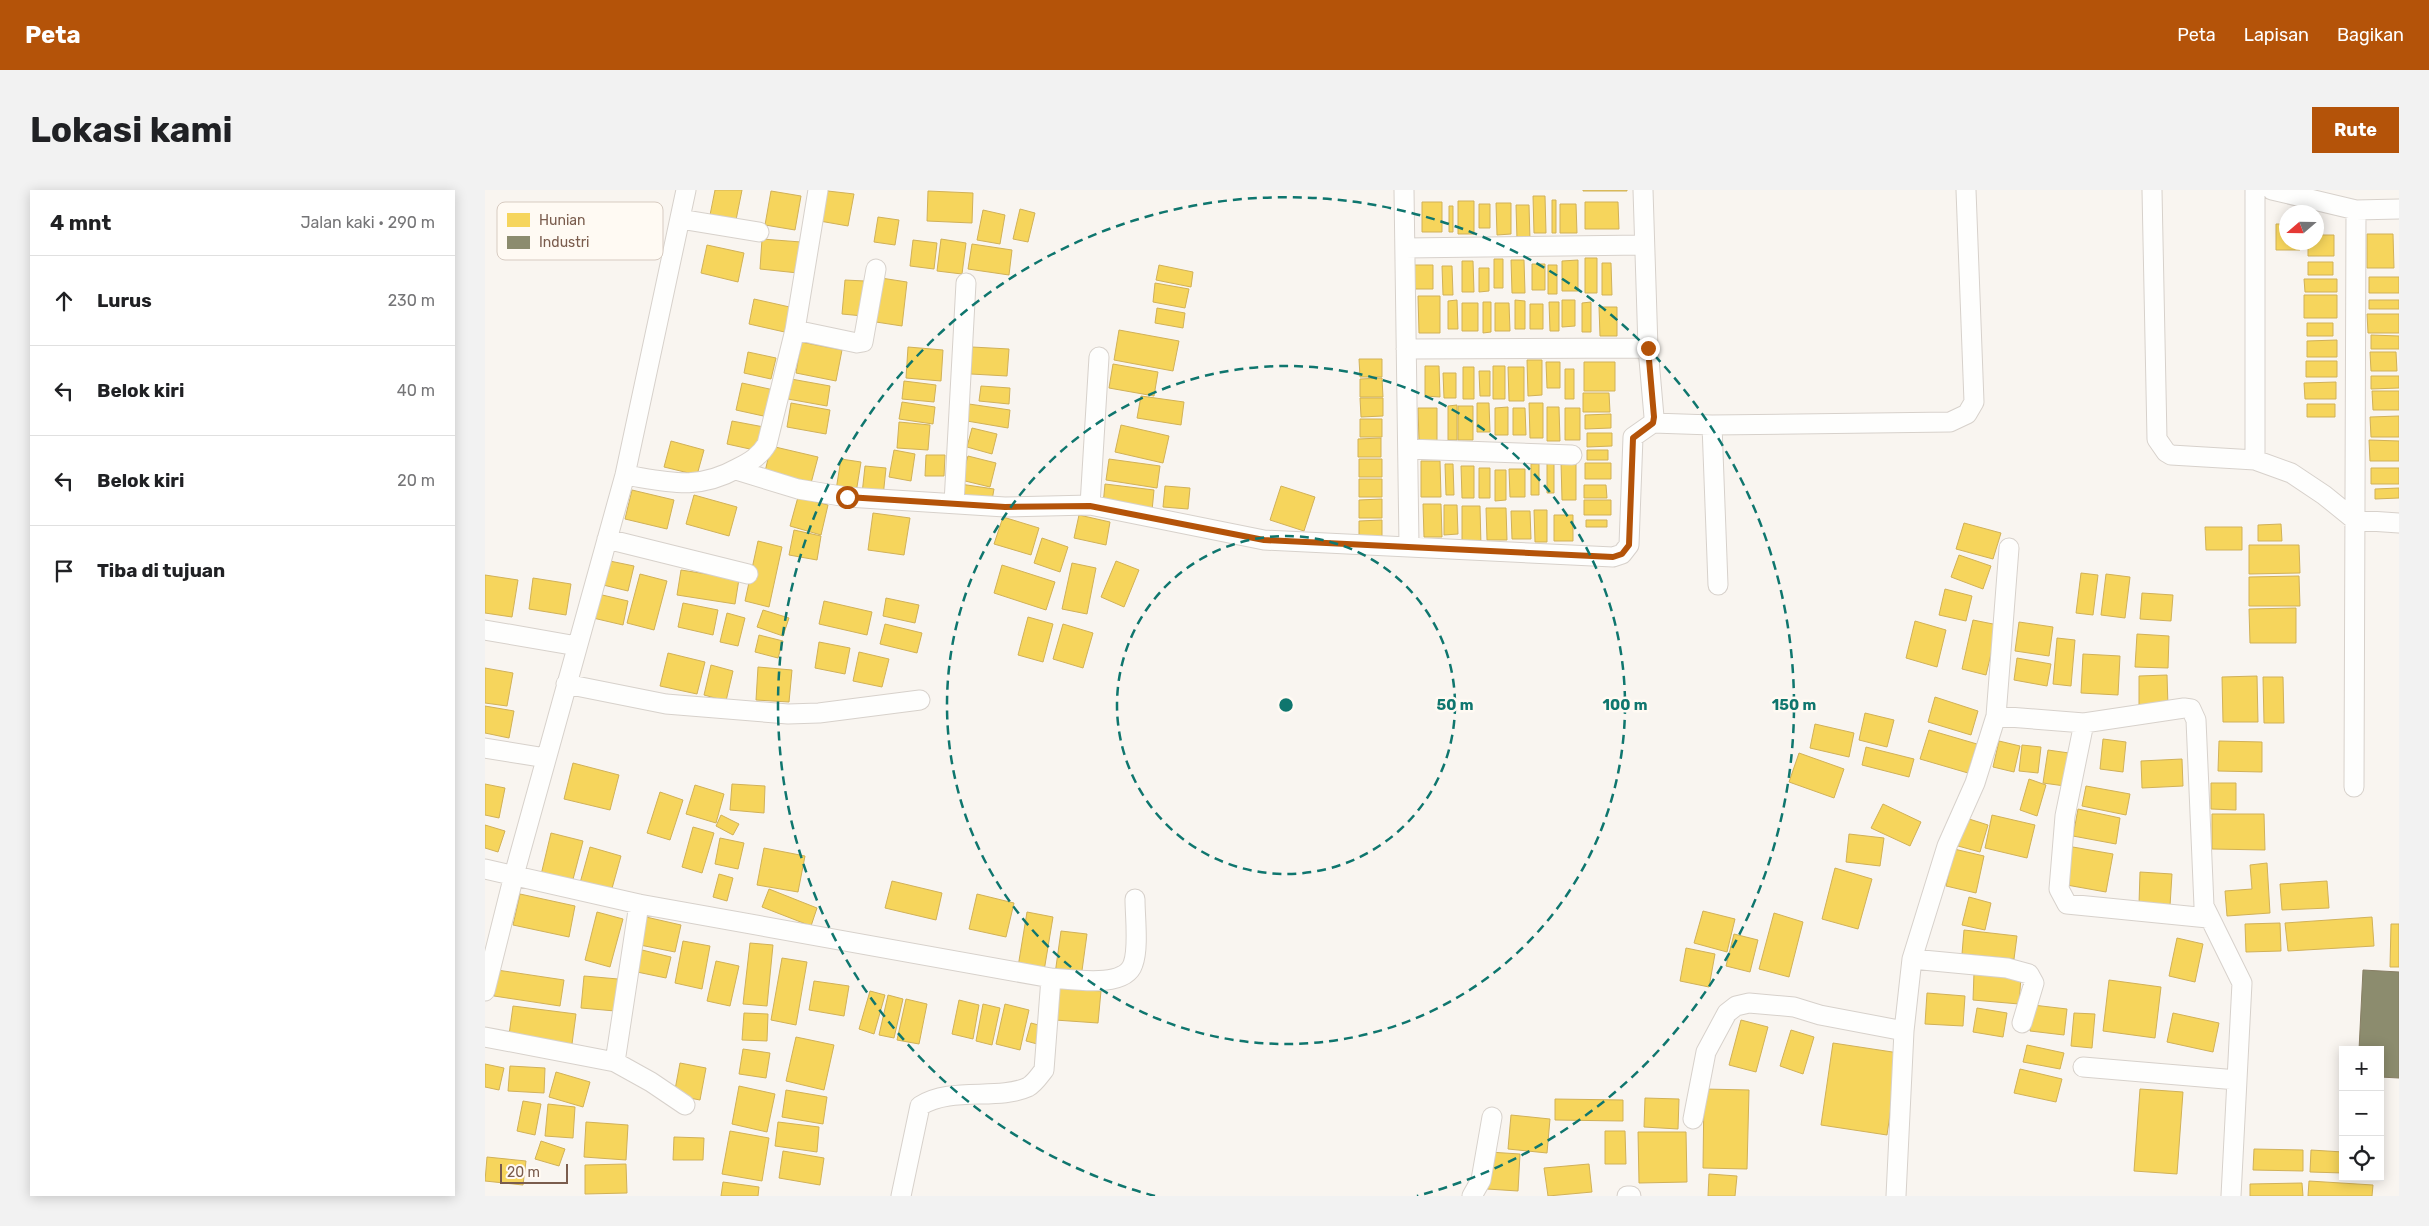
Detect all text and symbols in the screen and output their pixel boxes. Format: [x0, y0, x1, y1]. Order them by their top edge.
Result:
text: Peta [25, 21, 81, 49]
text: Peta [2177, 24, 2216, 46]
text: Lapisan [2244, 24, 2309, 46]
text: Bagikan [2337, 24, 2404, 46]
button: Rute [2312, 107, 2399, 153]
text: Lokasi kami [30, 109, 233, 151]
legend [497, 202, 663, 260]
north arrow [2279, 205, 2324, 250]
text: 4 mnt [50, 210, 111, 235]
text: Hunian [539, 212, 586, 229]
text: Jalan kaki · 290 m [300, 213, 435, 232]
text: Industri [539, 234, 589, 251]
icon: ahead [50, 287, 78, 315]
text: Lurus [97, 289, 152, 312]
text: 230 m [388, 291, 435, 310]
route end [1637, 337, 1660, 360]
icon: left [50, 377, 78, 405]
text: Belok kiri [97, 379, 184, 402]
text: 40 m [397, 381, 435, 400]
icon: left [50, 467, 78, 495]
text: Belok kiri [97, 469, 184, 492]
text: 20 m [397, 471, 435, 490]
route start [836, 486, 859, 509]
icon: arrive [50, 557, 78, 585]
text: Tiba di tujuan [97, 559, 225, 582]
centre of rings [1277, 696, 1295, 714]
text: 50 m [1437, 696, 1473, 714]
text: 100 m [1603, 696, 1647, 714]
text: 150 m [1772, 696, 1816, 714]
map controls [2339, 1046, 2384, 1181]
button: + [2339, 1046, 2384, 1091]
button: − [2339, 1091, 2384, 1136]
button: locate [2339, 1136, 2384, 1181]
scale bar [500, 1161, 567, 1184]
text: 20 m [507, 1164, 540, 1181]

